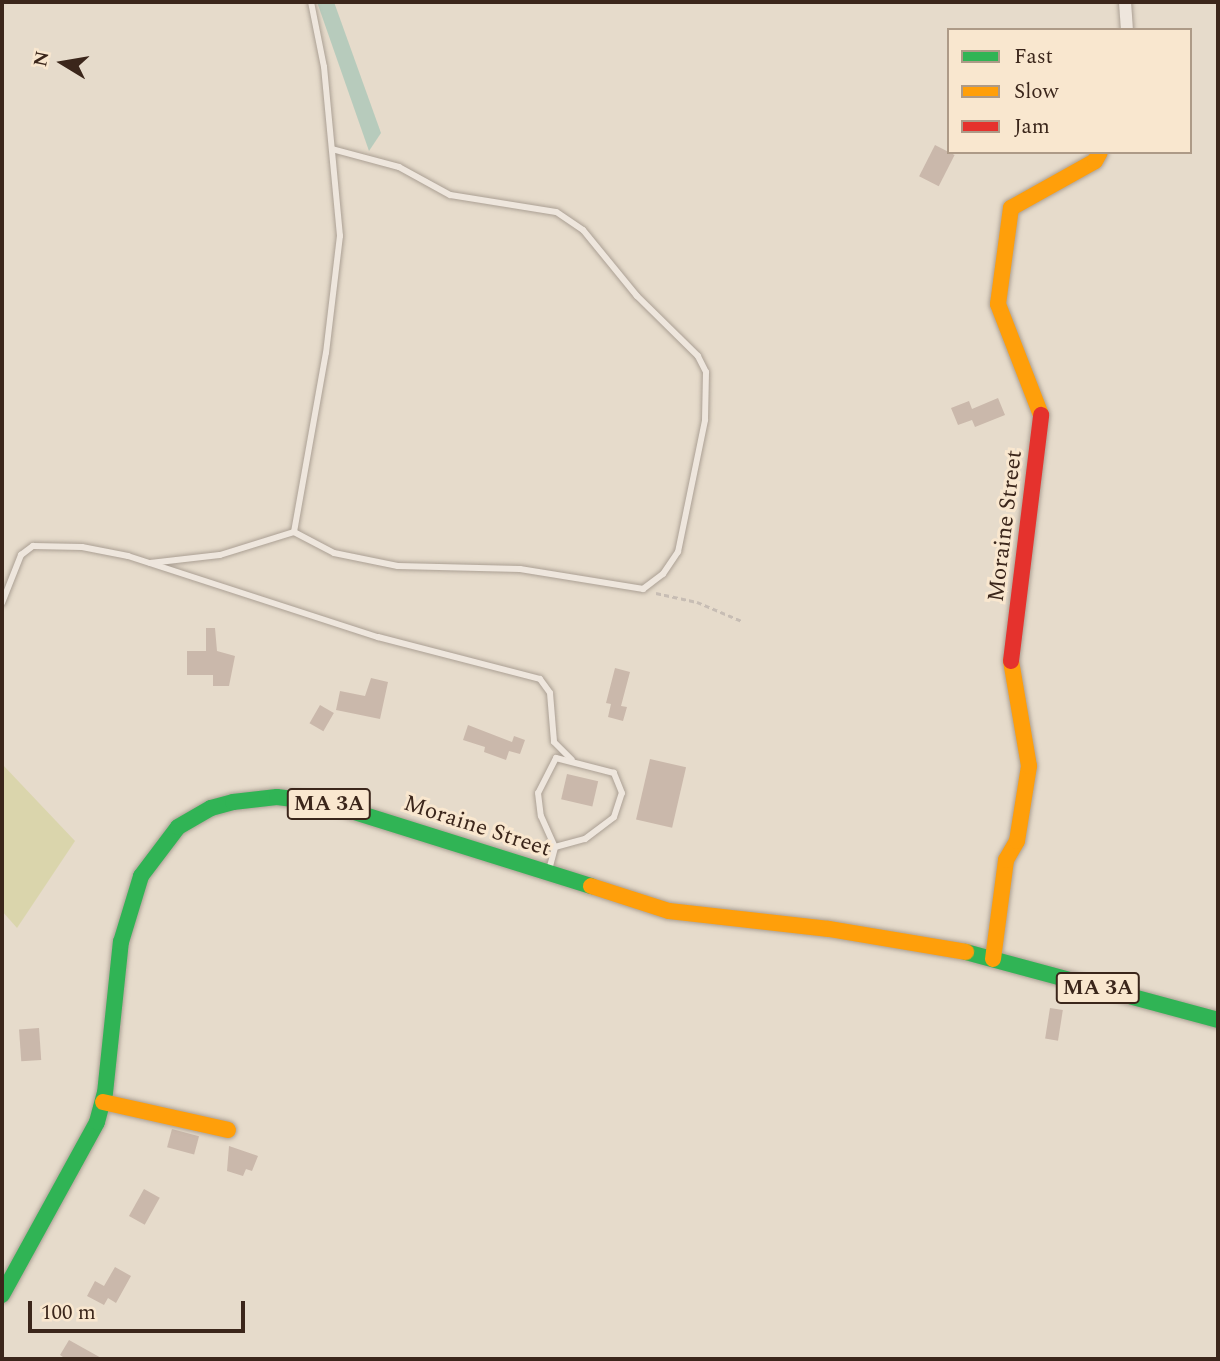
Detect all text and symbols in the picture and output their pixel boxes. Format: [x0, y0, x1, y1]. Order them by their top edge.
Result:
north arrow [28, 28, 98, 98]
legend [947, 28, 1192, 154]
text: Fast [1014, 41, 1053, 73]
text: N [26, 49, 58, 69]
text: Slow [1014, 76, 1058, 108]
text: Jam [1014, 111, 1050, 143]
street label: Moraine Street [983, 448, 1029, 604]
road number: MA 3A [285, 786, 373, 822]
street label: Moraine Street [400, 790, 554, 864]
road number: MA 3A [1054, 970, 1142, 1006]
scale bar [32, 1288, 248, 1332]
text: 100 m [41, 1297, 96, 1329]

